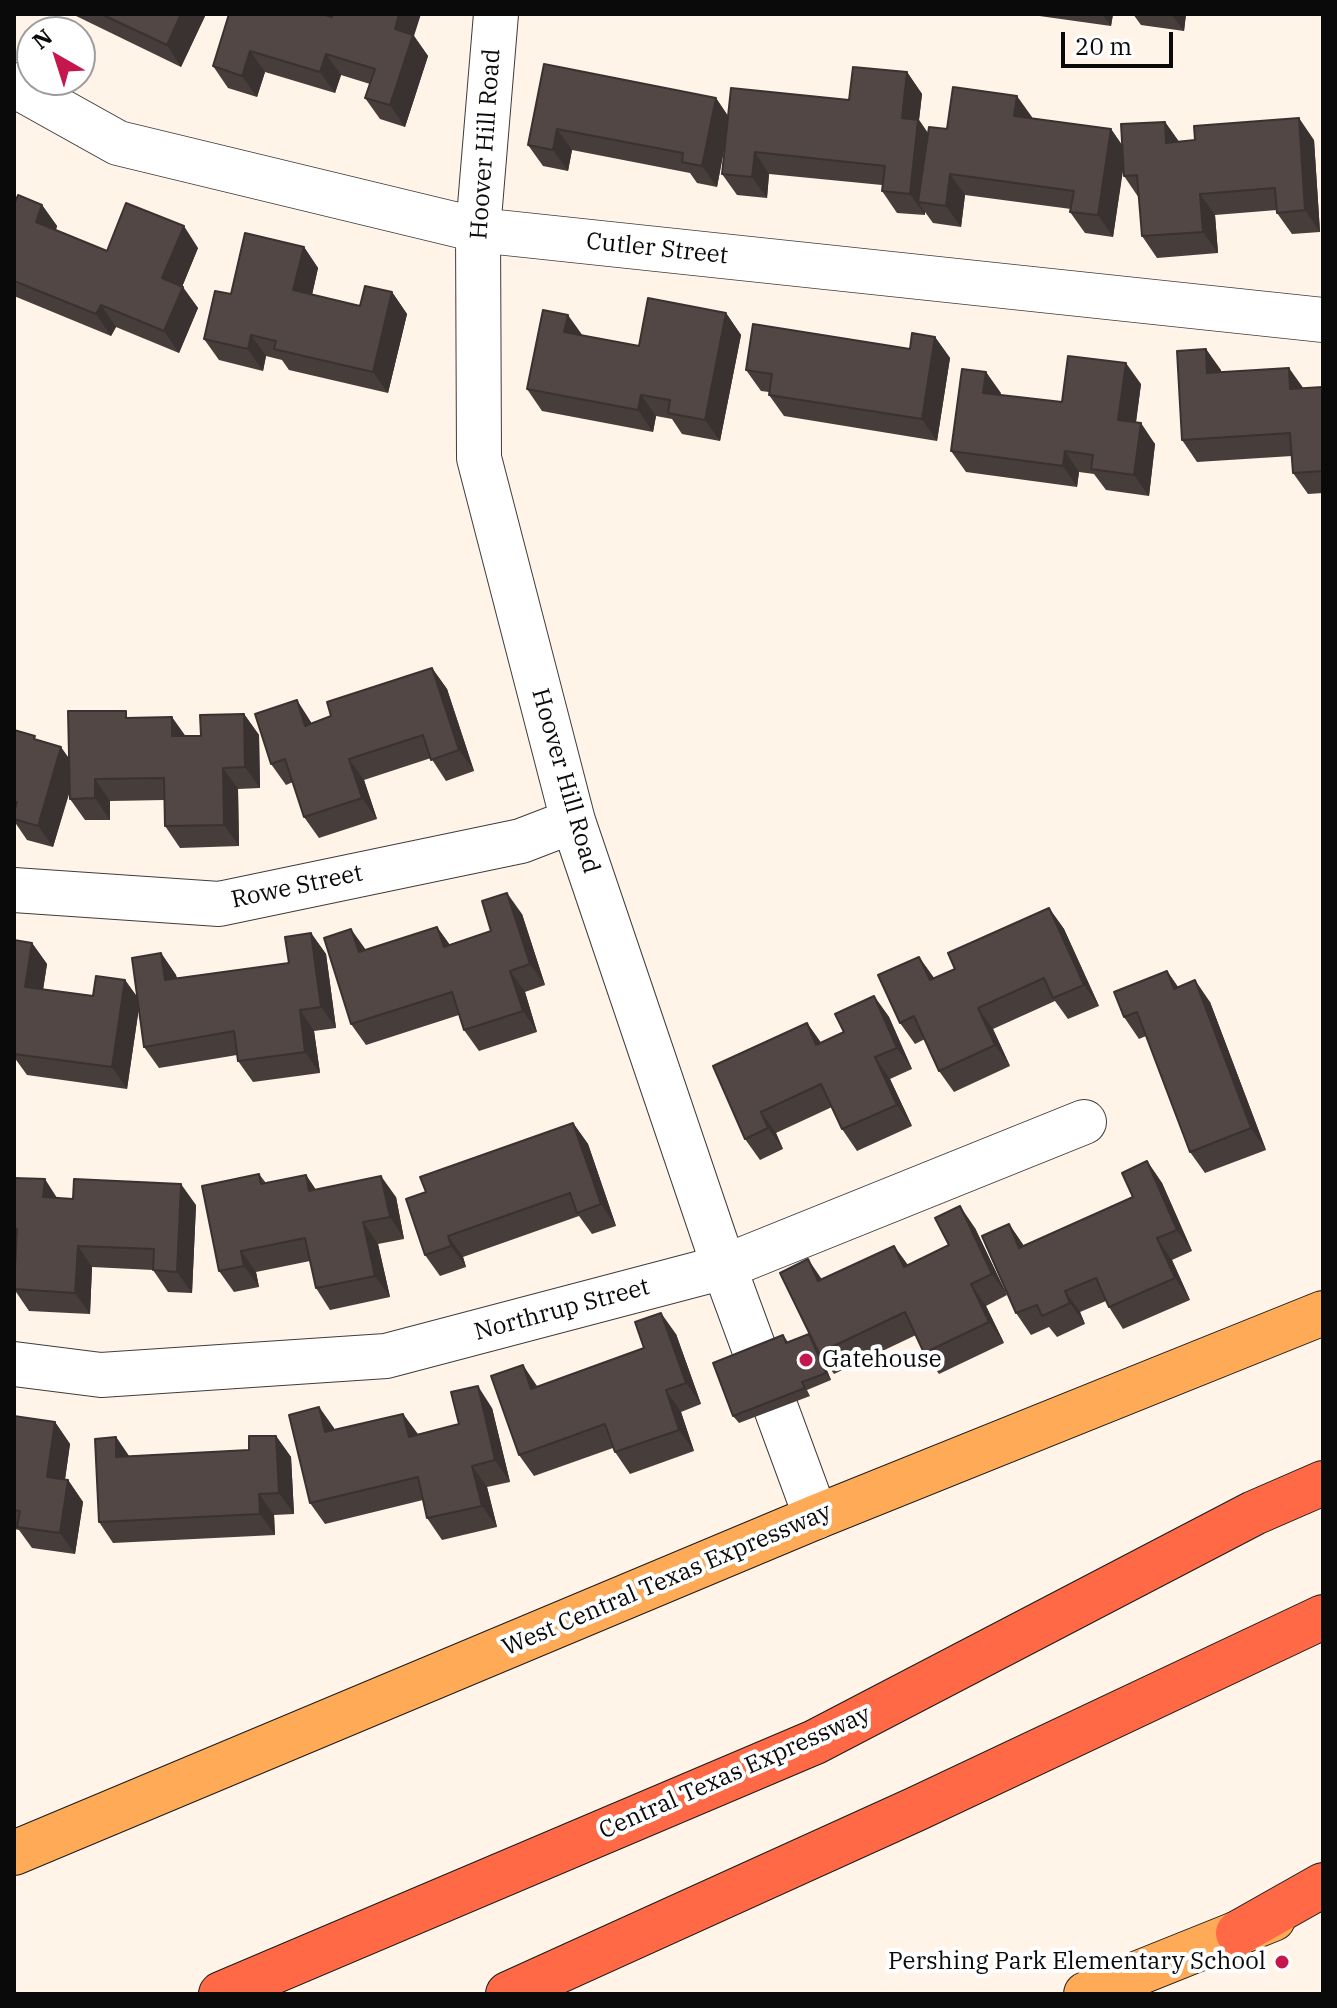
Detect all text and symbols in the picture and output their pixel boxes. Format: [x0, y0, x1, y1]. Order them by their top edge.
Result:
north arrow [16, 16, 96, 96]
scale bar [1065, 16, 1177, 66]
text: N [26, 22, 58, 55]
text: 20 m [1075, 30, 1132, 62]
street label: Hoover Hill Road [465, 48, 507, 240]
street label: Cutler Street [585, 227, 729, 271]
street label: Hoover Hill Road [525, 685, 605, 877]
street label: Rowe Street [229, 859, 365, 915]
street label: Northrup Street [471, 1273, 653, 1347]
place label: Gatehouse [822, 1346, 942, 1374]
marker: Gatehouse [797, 1351, 815, 1369]
street label: West Central Texas Expressway [498, 1497, 836, 1663]
street label: Central Texas Expressway [595, 1700, 875, 1846]
place label: Pershing Park Elementary School [888, 1948, 1266, 1976]
marker: Pershing Park Elementary School [1273, 1953, 1291, 1971]

